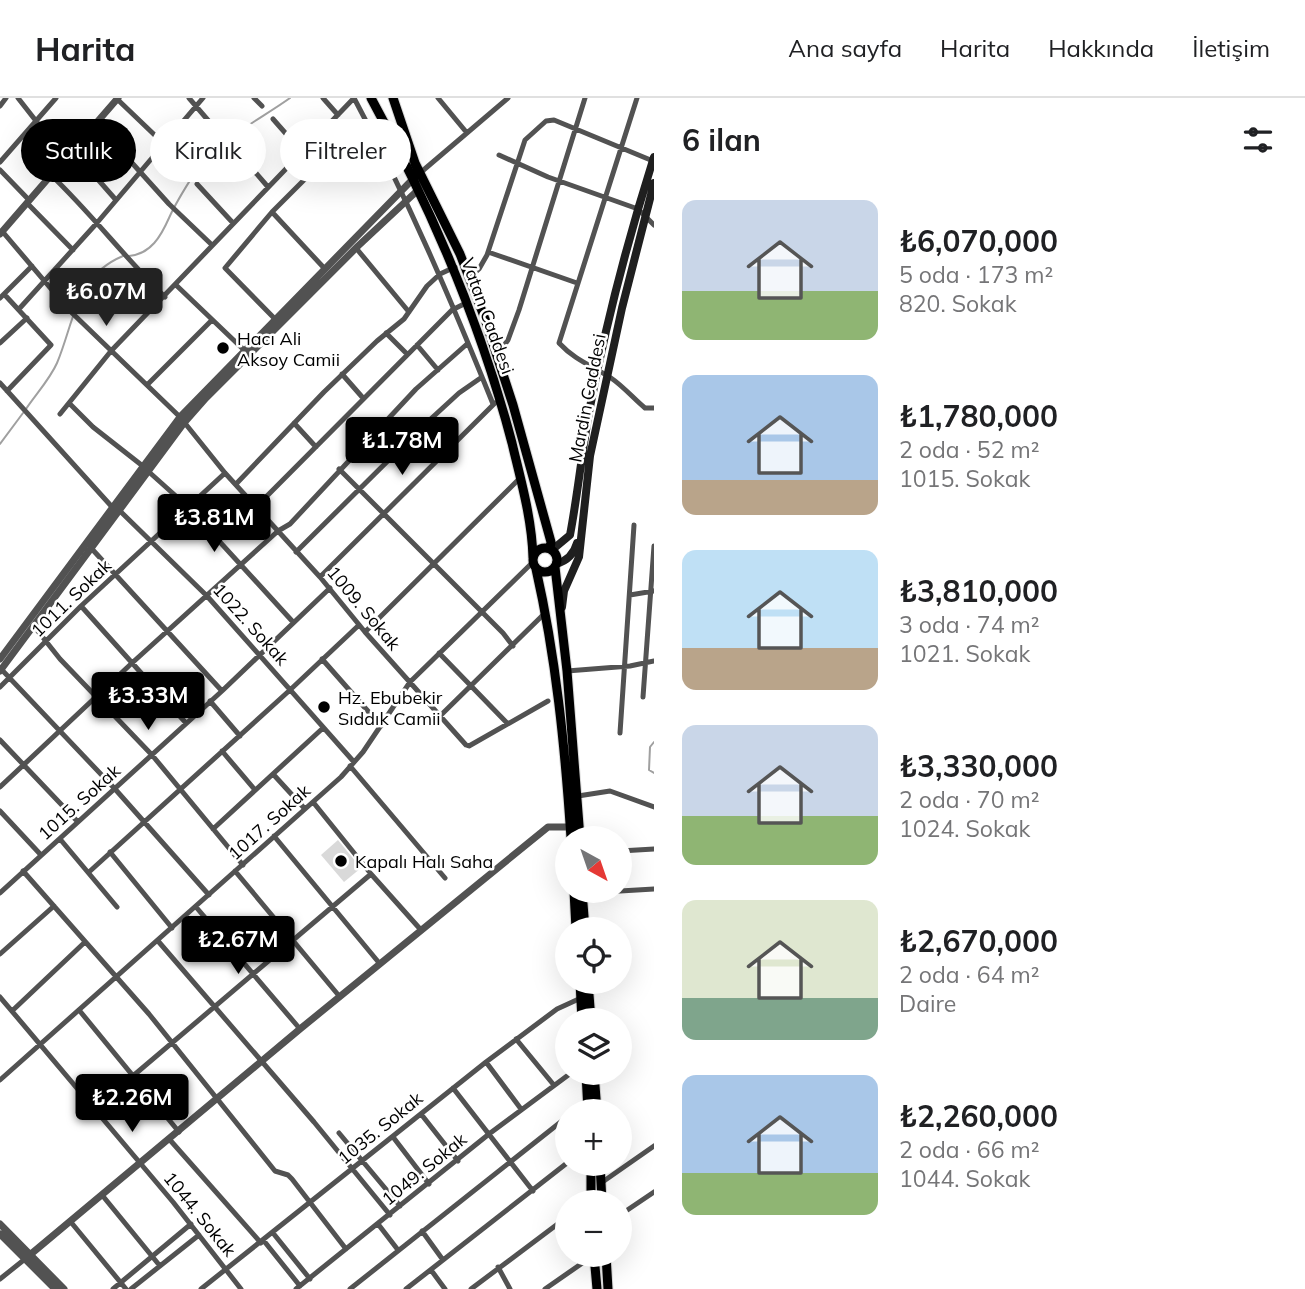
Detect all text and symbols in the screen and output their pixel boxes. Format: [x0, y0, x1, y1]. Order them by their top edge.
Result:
text: Harita [35, 28, 136, 69]
text: Ana sayfa [788, 33, 902, 63]
text: Harita [940, 33, 1010, 63]
text: Hakkında [1048, 33, 1154, 63]
text: İletişim [1192, 33, 1270, 63]
chip: Satılık [21, 119, 136, 182]
chip: Kiralık [150, 119, 266, 182]
chip: Filtreler [280, 119, 411, 182]
text: 6 ilan [682, 121, 761, 159]
icon: filters [1239, 121, 1277, 159]
text: ₺6,070,000 [899, 222, 1058, 260]
icon: home [738, 228, 822, 312]
street label: Vatan Caddesi [456, 255, 520, 377]
text: 5 oda · 173 m² [899, 260, 1053, 289]
pin: ₺6.07M [49, 268, 163, 328]
text: ₺6.07M [66, 276, 146, 305]
text: 820. Sokak [899, 289, 1016, 318]
place label: Hacı Ali Aksoy Camii [237, 327, 340, 371]
street label: Mardin Caddesi [563, 332, 611, 464]
marker: Hacı Ali Aksoy Camii [215, 340, 231, 356]
text: ₺1,780,000 [899, 397, 1058, 435]
icon: home [738, 403, 822, 487]
pin: ₺1.78M [345, 418, 459, 477]
text: ₺1.78M [362, 425, 442, 454]
text: 2 oda · 52 m² [899, 435, 1039, 464]
text: 1015. Sokak [899, 464, 1030, 493]
pin: ₺3.81M [157, 494, 271, 554]
text: ₺3.81M [174, 502, 254, 531]
street label: 1011. Sokak [26, 554, 116, 642]
street label: 1009. Sokak [322, 561, 406, 655]
text: ₺3,810,000 [899, 572, 1058, 610]
street label: 1022. Sokak [208, 578, 294, 670]
icon: home [738, 578, 822, 662]
text: 3 oda · 74 m² [899, 610, 1039, 639]
text: 1021. Sokak [899, 639, 1030, 668]
pin: ₺3.33M [91, 672, 205, 732]
text: ₺3.33M [108, 680, 188, 709]
place label: Hz. Ebubekir Sıddık Camii [338, 686, 443, 730]
marker: Hz. Ebubekir Sıddık Camii [316, 699, 332, 715]
text: ₺3,330,000 [899, 747, 1058, 785]
icon: home [738, 753, 822, 837]
street label: 1015. Sokak [33, 759, 125, 845]
street label: 1017. Sokak [223, 779, 315, 865]
text: 2 oda · 70 m² [899, 785, 1039, 814]
text: 1024. Sokak [899, 814, 1030, 843]
north arrow [555, 826, 632, 903]
map controls [555, 826, 632, 1267]
place label: Kapalı Halı Saha [355, 850, 493, 873]
marker: Kapalı Halı Saha [333, 853, 349, 869]
pin: ₺2.67M [181, 916, 295, 976]
button: locate [555, 917, 632, 994]
text: ₺2,670,000 [899, 922, 1058, 960]
text: ₺2.67M [198, 924, 278, 953]
icon: home [738, 928, 822, 1012]
text: 2 oda · 64 m² [899, 960, 1039, 989]
text: Daire [899, 989, 956, 1018]
button: layers [555, 1008, 632, 1085]
pin: ₺2.26M [75, 1074, 189, 1134]
text: ₺2.26M [92, 1082, 172, 1111]
street label: 1035. Sokak [333, 1086, 428, 1169]
text: ₺2,260,000 [899, 1097, 1058, 1135]
button: + [555, 1099, 632, 1176]
icon: home [738, 1103, 822, 1187]
street label: 1049. Sokak [377, 1127, 472, 1210]
text: 2 oda · 66 m² [899, 1135, 1039, 1164]
text: 1044. Sokak [899, 1164, 1030, 1193]
street label: 1044. Sokak [159, 1167, 242, 1262]
button: − [555, 1190, 632, 1267]

